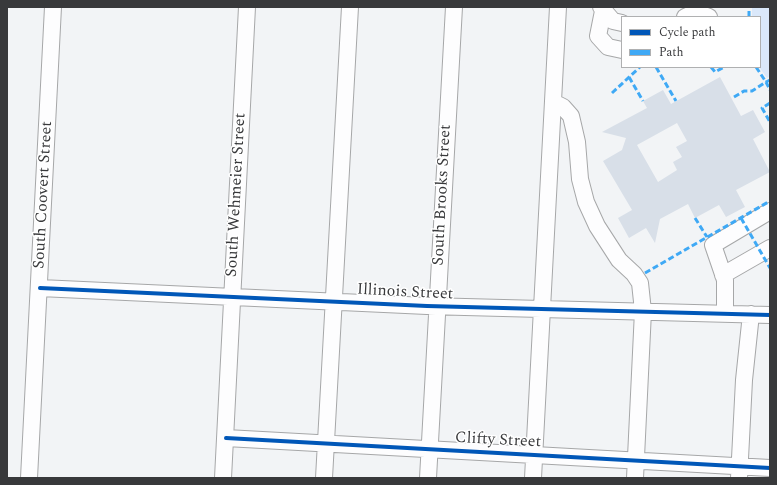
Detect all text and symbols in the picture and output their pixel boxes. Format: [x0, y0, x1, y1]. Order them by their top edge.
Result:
legend [621, 16, 761, 68]
text: Cycle path [659, 23, 716, 42]
text: Path [659, 43, 684, 62]
street label: South Wehmeier Street [223, 112, 251, 278]
street label: South Coovert Street [31, 121, 57, 269]
street label: South Brooks Street [430, 124, 456, 266]
street label: Illinois Street [356, 281, 454, 305]
street label: Clifty Street [454, 429, 542, 453]

